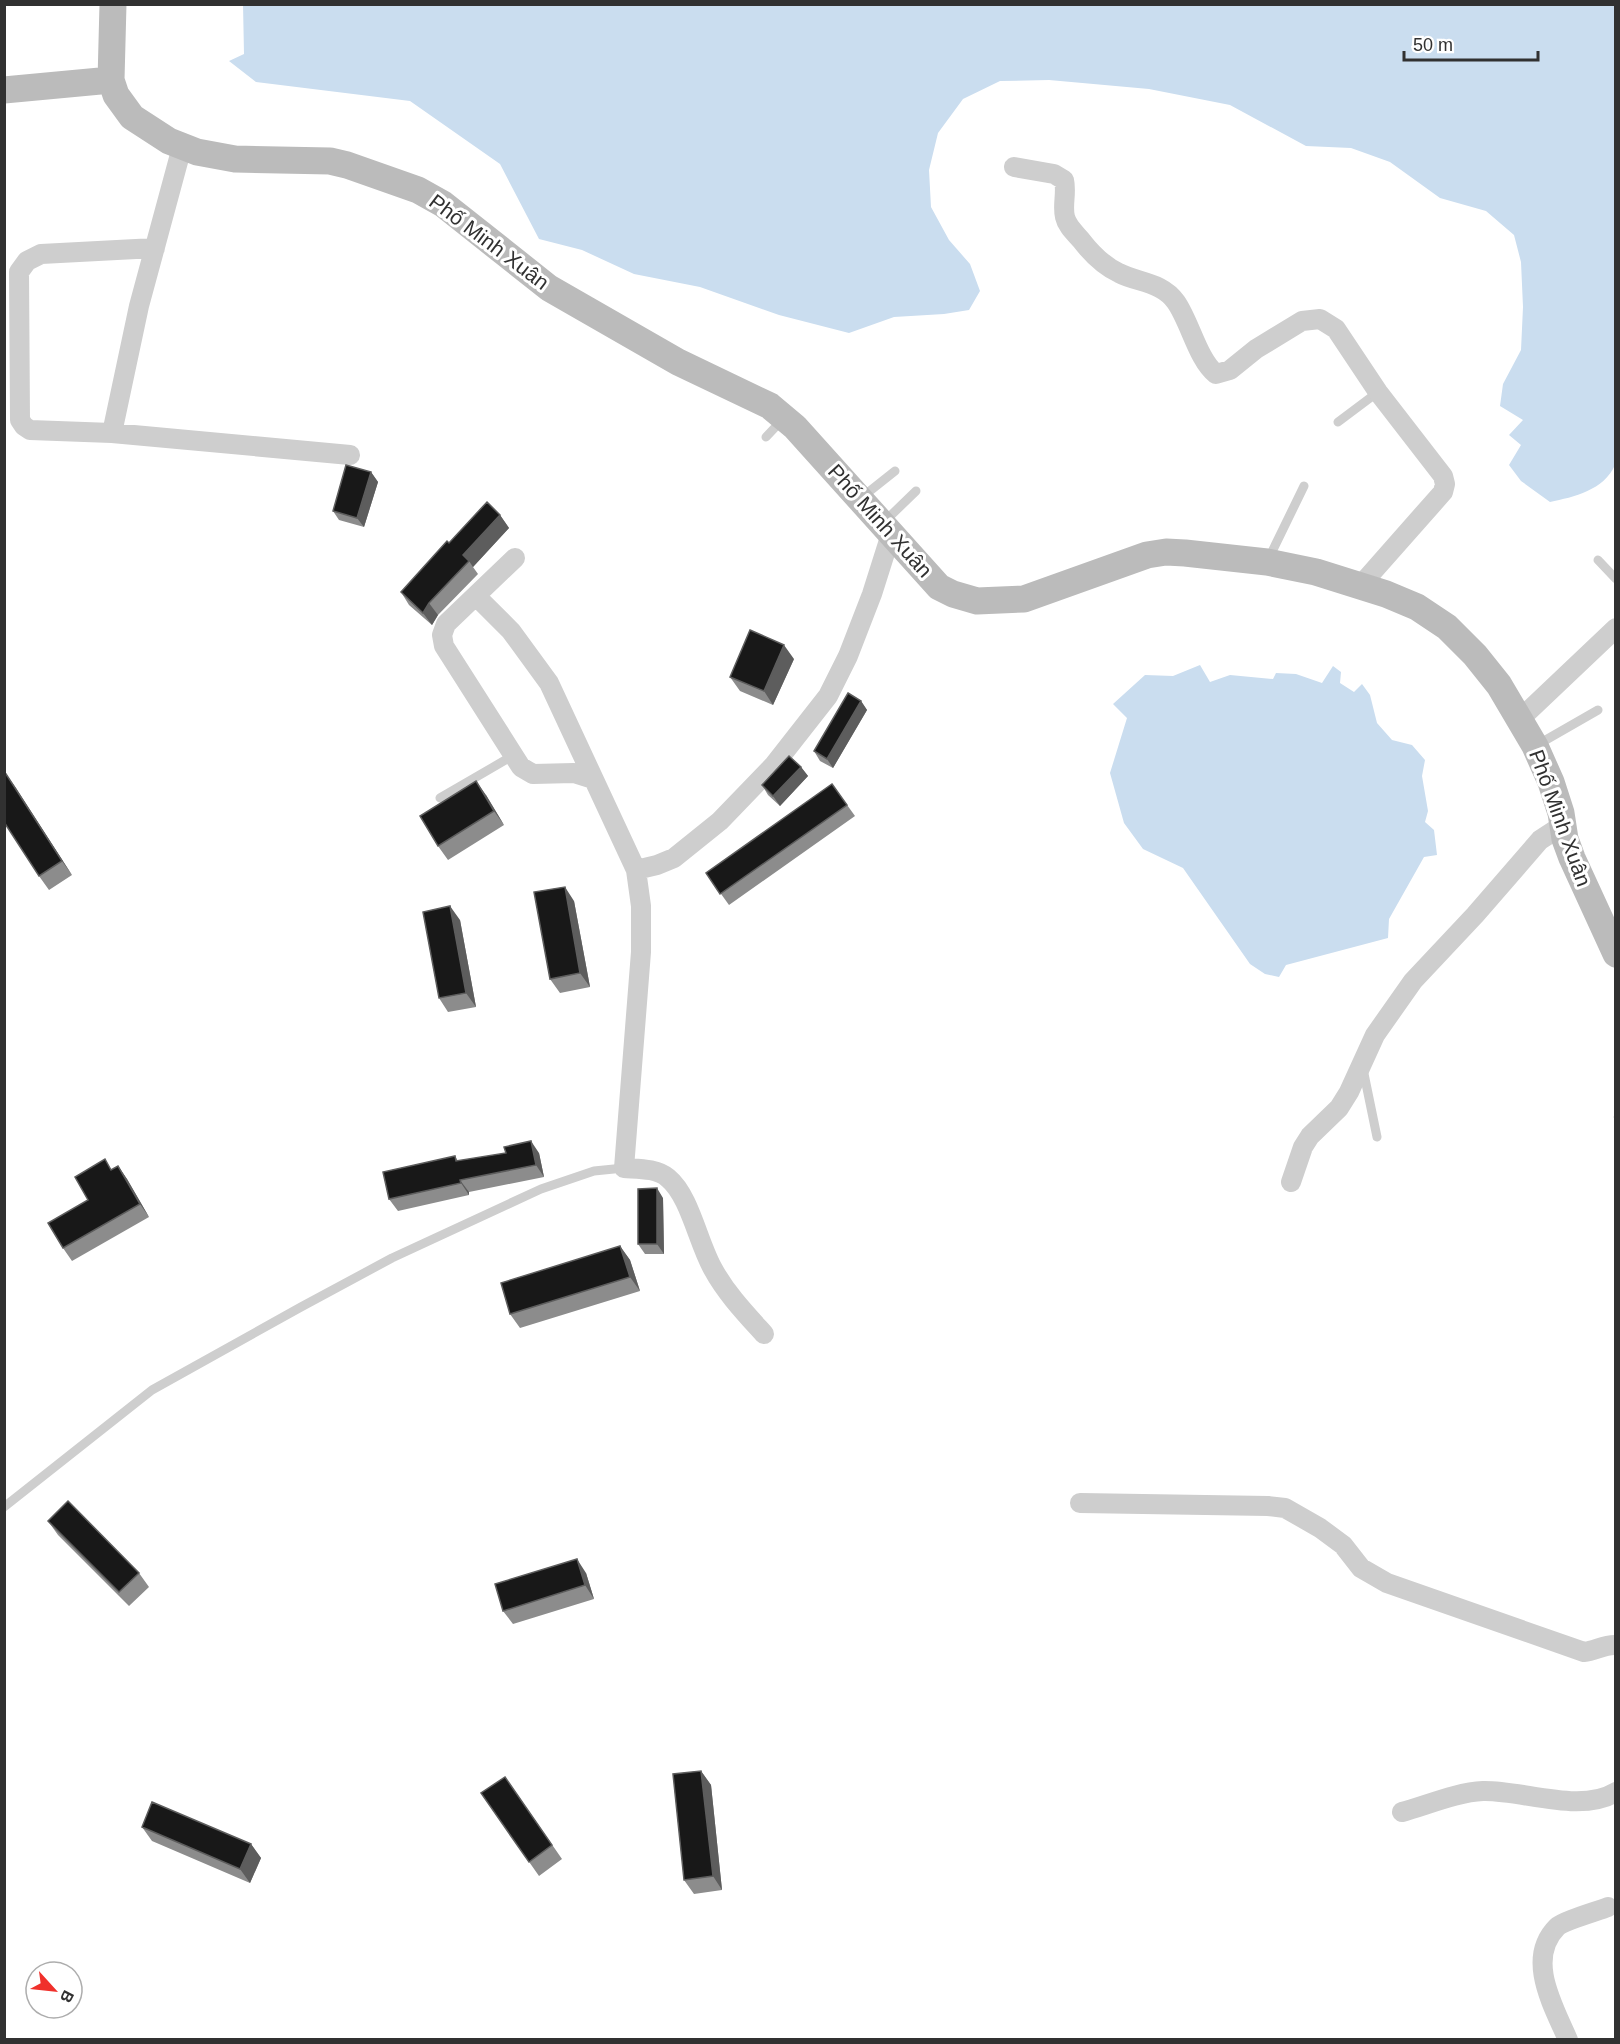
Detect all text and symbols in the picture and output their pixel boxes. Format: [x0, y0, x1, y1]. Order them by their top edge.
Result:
scale bar [1404, 24, 1538, 62]
text: 50 m [1413, 35, 1453, 55]
street label: Phố Minh Xuân [425, 189, 554, 294]
street label: Phố Minh Xuân [824, 460, 937, 582]
street label: Phố Minh Xuân [1525, 746, 1596, 889]
north arrow [24, 1960, 84, 2020]
text: B [57, 1988, 77, 2006]

